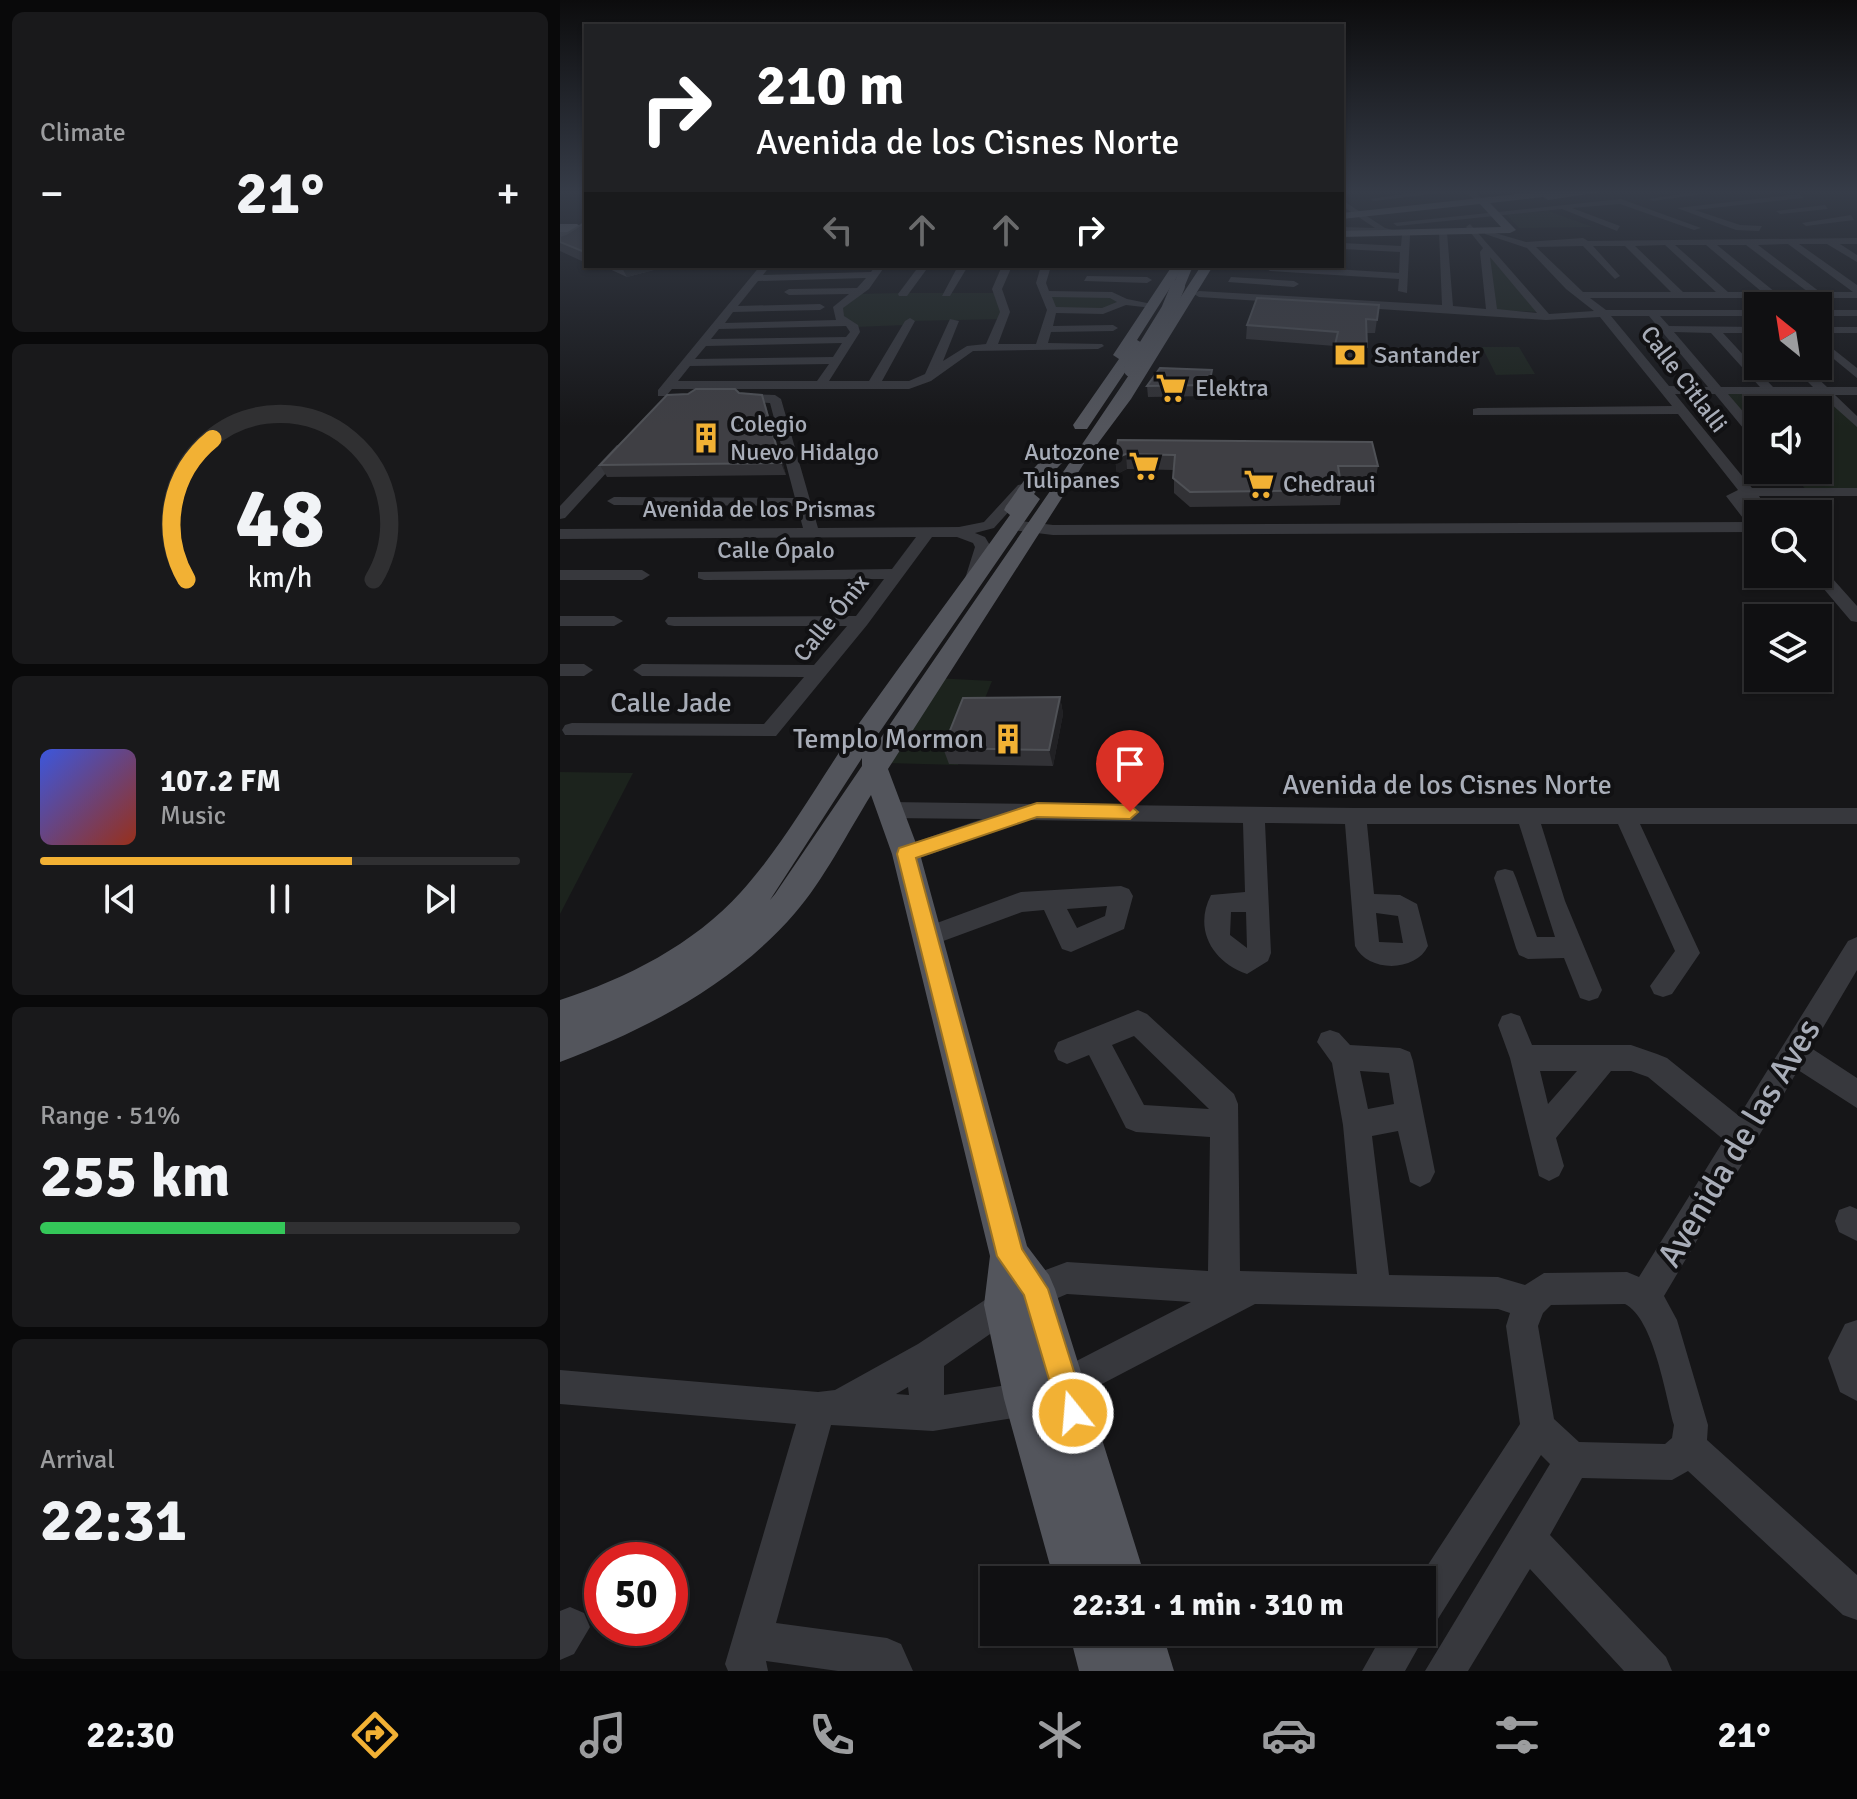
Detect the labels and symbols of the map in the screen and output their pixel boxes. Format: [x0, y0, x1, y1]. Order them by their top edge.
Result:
north arrow [1744, 292, 1832, 380]
street label: Calle Citlalli [1634, 320, 1734, 438]
bank icon: Santander [1333, 338, 1367, 372]
place label: Santander [1374, 340, 1480, 370]
supermarket icon: Elektra [1154, 371, 1188, 405]
place label: Elektra [1195, 373, 1269, 403]
place label: Colegio Nuevo Hidalgo [730, 409, 879, 467]
building icon: Colegio Nuevo Hidalgo [689, 421, 723, 455]
place label: Autozone Tulipanes [1023, 437, 1120, 495]
supermarket icon: Autozone Tulipanes [1127, 449, 1161, 483]
supermarket icon: Chedraui [1242, 467, 1276, 501]
place label: Chedraui [1283, 469, 1376, 499]
street label: Avenida de los Prismas [642, 494, 876, 524]
street label: Calle Ópalo [717, 535, 835, 565]
street label: Calle Ónix [787, 568, 875, 668]
street label: Calle Jade [610, 686, 732, 720]
place label: Templo Mormon [793, 722, 984, 756]
building icon: Templo Mormon [991, 722, 1025, 756]
pin [1096, 730, 1164, 812]
street label: Avenida de los Cisnes Norte [1282, 768, 1612, 802]
street label: Avenida de las Aves [1648, 1011, 1830, 1275]
position arrow [1031, 1371, 1115, 1455]
speed limit sign: 50 [584, 1542, 688, 1646]

